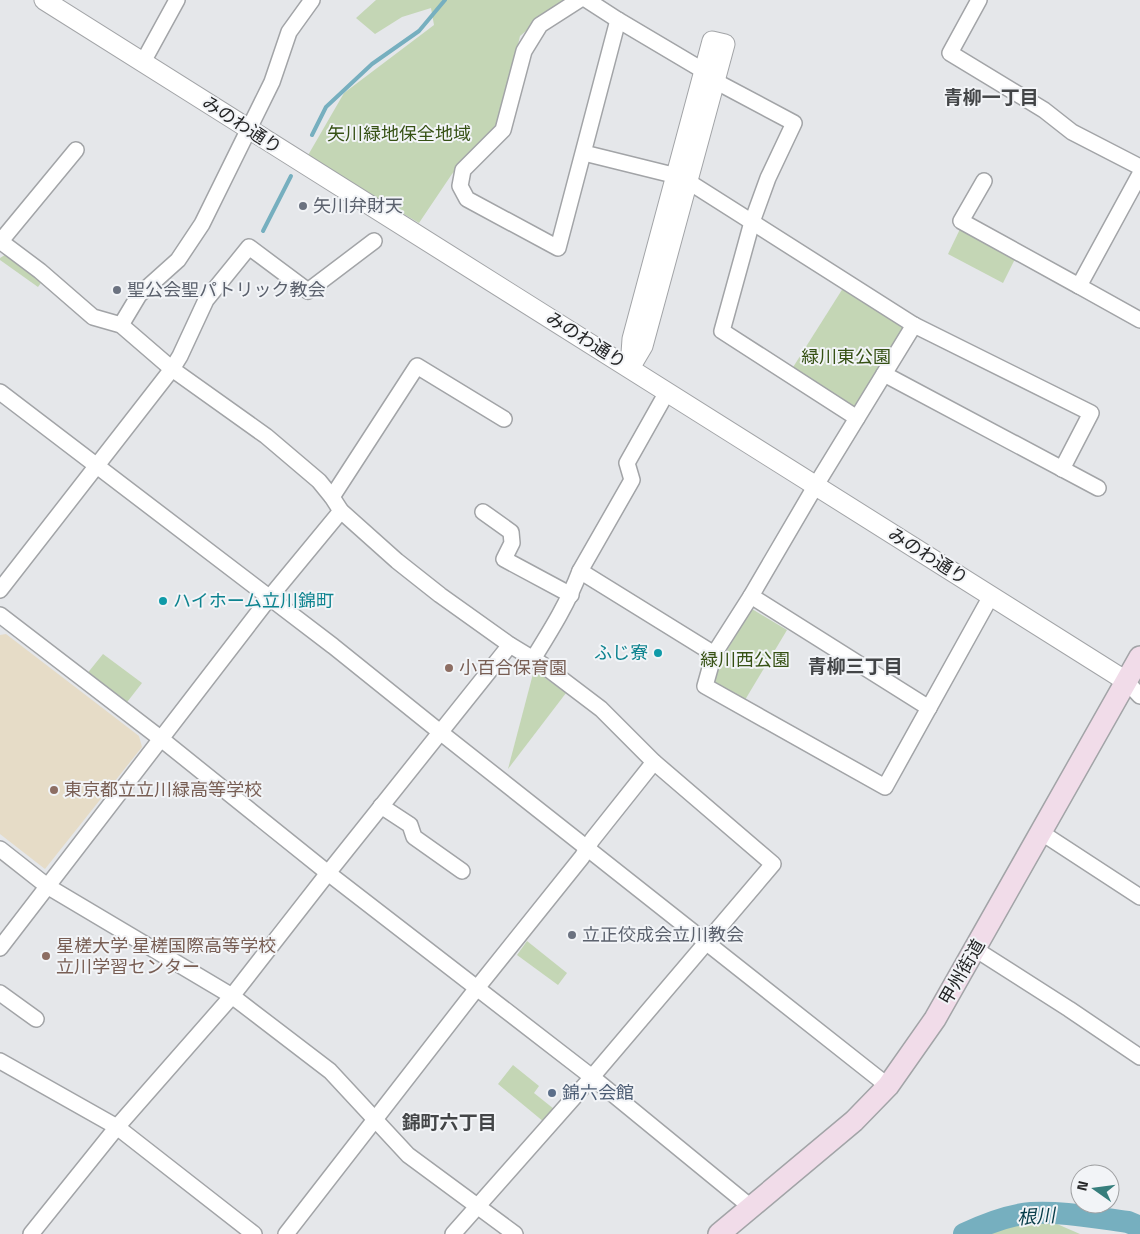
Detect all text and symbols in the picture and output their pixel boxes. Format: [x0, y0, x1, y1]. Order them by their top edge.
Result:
district label: 青柳一丁目 [943, 82, 1039, 111]
street label: みのわ通り [197, 89, 287, 160]
park label: 矢川緑地保全地域 [327, 120, 471, 147]
place label: 矢川弁財天 [313, 192, 403, 219]
marker: 矢川弁財天 [297, 200, 309, 212]
place label: 聖公会聖パトリック教会 [127, 276, 326, 303]
marker: 聖公会聖パトリック教会 [111, 284, 123, 296]
street label: みのわ通り [541, 304, 632, 375]
park label: 緑川東公園 [801, 343, 891, 370]
street label: みのわ通り [883, 520, 974, 591]
place label: ハイホーム立川錦町 [173, 587, 334, 614]
marker: ハイホーム立川錦町 [157, 595, 169, 607]
place label: ふじ寮 [594, 639, 648, 666]
park label: 緑川西公園 [700, 646, 790, 673]
marker: ふじ寮 [652, 647, 664, 659]
district label: 青柳三丁目 [807, 651, 903, 680]
place label: 小百合保育園 [459, 654, 567, 681]
marker: 小百合保育園 [443, 662, 455, 674]
place label: 東京都立立川緑高等学校 [64, 776, 262, 803]
marker: 東京都立立川緑高等学校 [48, 784, 60, 796]
place label: 立正佼成会立川教会 [582, 921, 744, 948]
marker: 立正佼成会立川教会 [566, 929, 578, 941]
place label: 星槎大学 星槎国際高等学校 立川学習センター [56, 932, 276, 980]
street label: 甲州街道 [932, 934, 991, 1010]
marker: 星槎大学 星槎国際高等学校 立川学習センター [40, 950, 52, 962]
place label: 錦六会館 [562, 1079, 634, 1106]
marker: 錦六会館 [546, 1087, 558, 1099]
district label: 錦町六丁目 [401, 1107, 497, 1136]
north arrow [1070, 1164, 1120, 1214]
text: N [1071, 1178, 1093, 1193]
water label: 根川 [1016, 1200, 1058, 1231]

